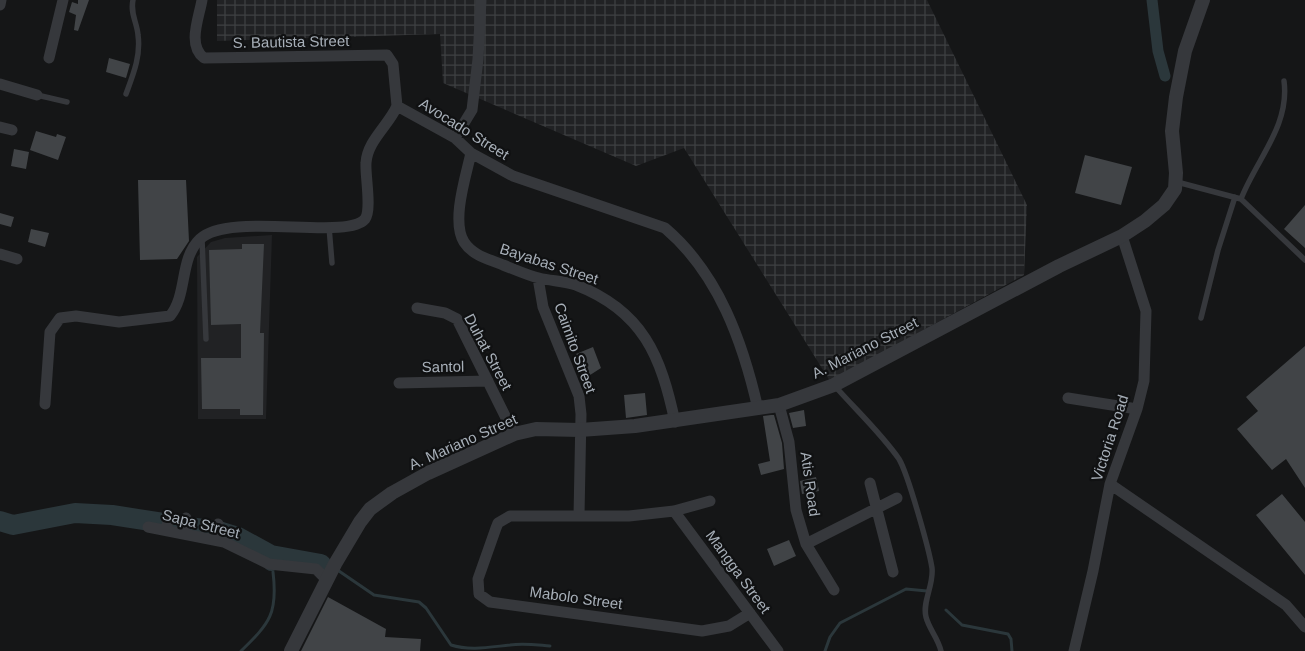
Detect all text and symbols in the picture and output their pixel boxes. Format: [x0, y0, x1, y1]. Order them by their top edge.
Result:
street label: S. Bautista Street [232, 32, 350, 51]
street label: Avocado Street [416, 94, 513, 163]
street label: Bayabas Street [498, 240, 601, 288]
street label: Caimito Street [551, 300, 600, 396]
street label: Duhat Street [461, 311, 516, 394]
street label: A. Mariano Street [809, 313, 921, 382]
street label: Santol [422, 358, 464, 375]
street label: Victoria Road [1088, 393, 1131, 483]
street label: A. Mariano Street [406, 410, 520, 473]
street label: Atis Road [798, 451, 823, 517]
street label: Sapa Street [161, 506, 242, 542]
street label: Mangga Street [703, 527, 775, 617]
street label: Mabolo Street [529, 583, 624, 613]

